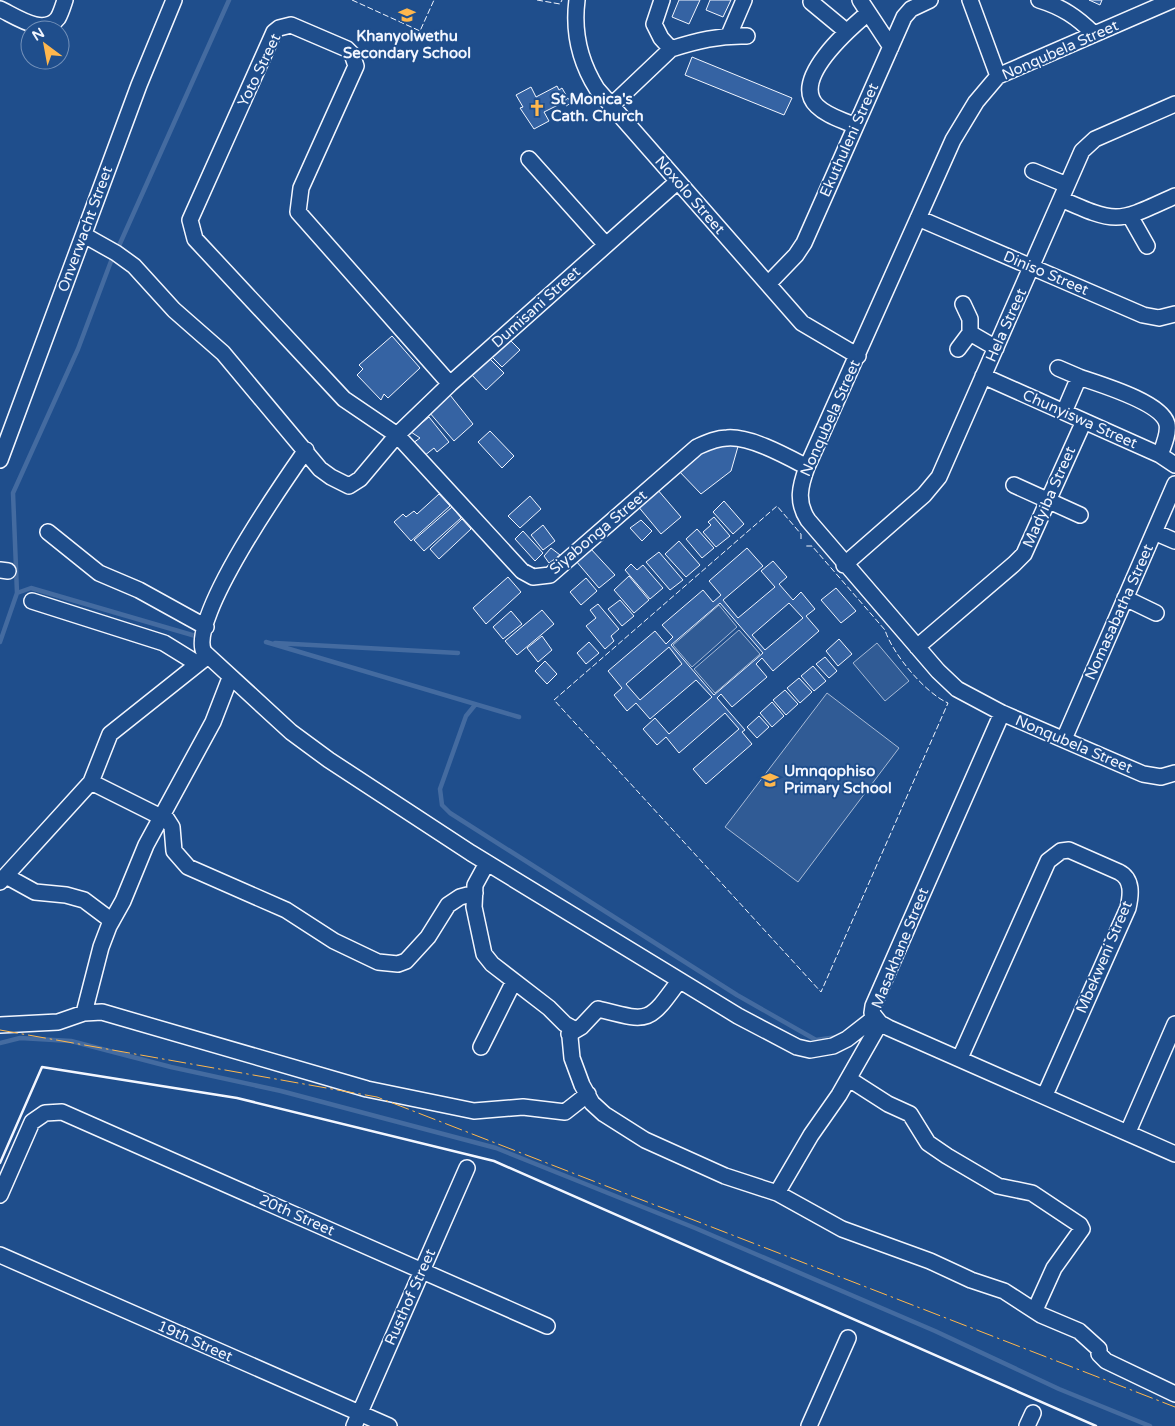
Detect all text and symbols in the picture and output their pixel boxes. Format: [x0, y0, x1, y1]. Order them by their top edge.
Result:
school or university icon: Khanyolwethu Secondary School [397, 5, 417, 25]
street label: Nonqubela Street [999, 16, 1121, 84]
north arrow [20, 20, 70, 70]
text: N [29, 24, 48, 45]
place label: Khanyolwethu Secondary School [343, 27, 471, 63]
street label: Yoto Street [234, 30, 285, 109]
street label: Ekuthuleni Street [816, 80, 882, 200]
place label: St Monica's Cath. Church [551, 90, 644, 125]
church icon: St Monica's Cath. Church [527, 98, 547, 118]
street label: Noxolo Street [651, 152, 729, 238]
street label: Onverwacht Street [54, 163, 116, 294]
street label: Diniso Street [1001, 247, 1092, 299]
street label: Dumisani Street [488, 262, 584, 352]
street label: Hela Street [982, 285, 1030, 365]
street label: Nonqubela Street [796, 357, 864, 479]
street label: Chunyiswa Street [1020, 386, 1140, 452]
street label: Madyiba Street [1019, 443, 1079, 550]
street label: Siyabonga Street [546, 486, 651, 578]
street label: Nomasabatha Street [1081, 541, 1157, 683]
street label: Nonqubela Street [1013, 711, 1136, 777]
place label: Umnqophiso Primary School [784, 762, 892, 798]
school or university icon: Umnqophiso Primary School [760, 770, 780, 790]
street label: Masakhane Street [868, 885, 933, 1011]
street label: Mbekweni Street [1072, 898, 1136, 1016]
street label: 20th Street [257, 1190, 338, 1240]
street label: Rusthof Street [381, 1246, 439, 1348]
street label: 19th Street [155, 1316, 236, 1366]

